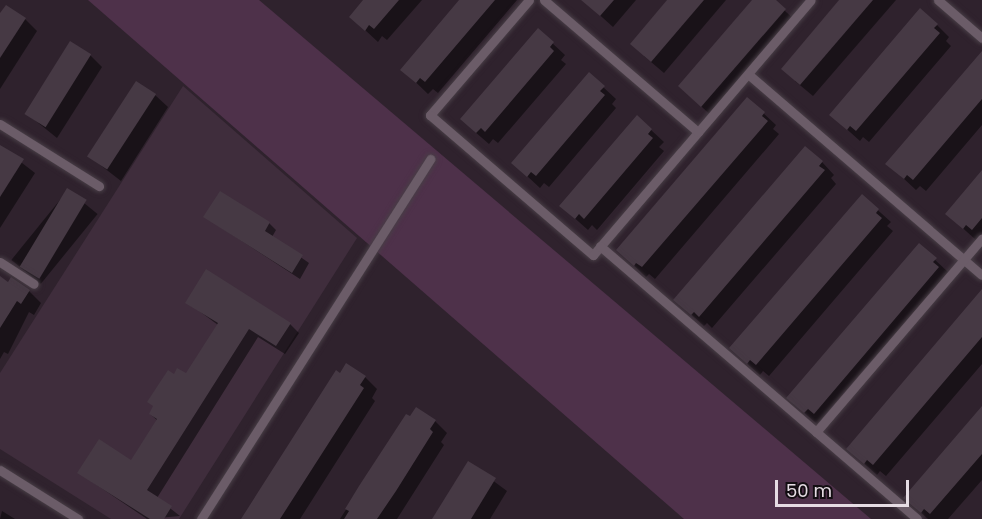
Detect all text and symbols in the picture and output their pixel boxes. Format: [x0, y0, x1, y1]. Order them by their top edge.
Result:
scale bar [778, 468, 912, 506]
text: 50 m [786, 478, 832, 503]

